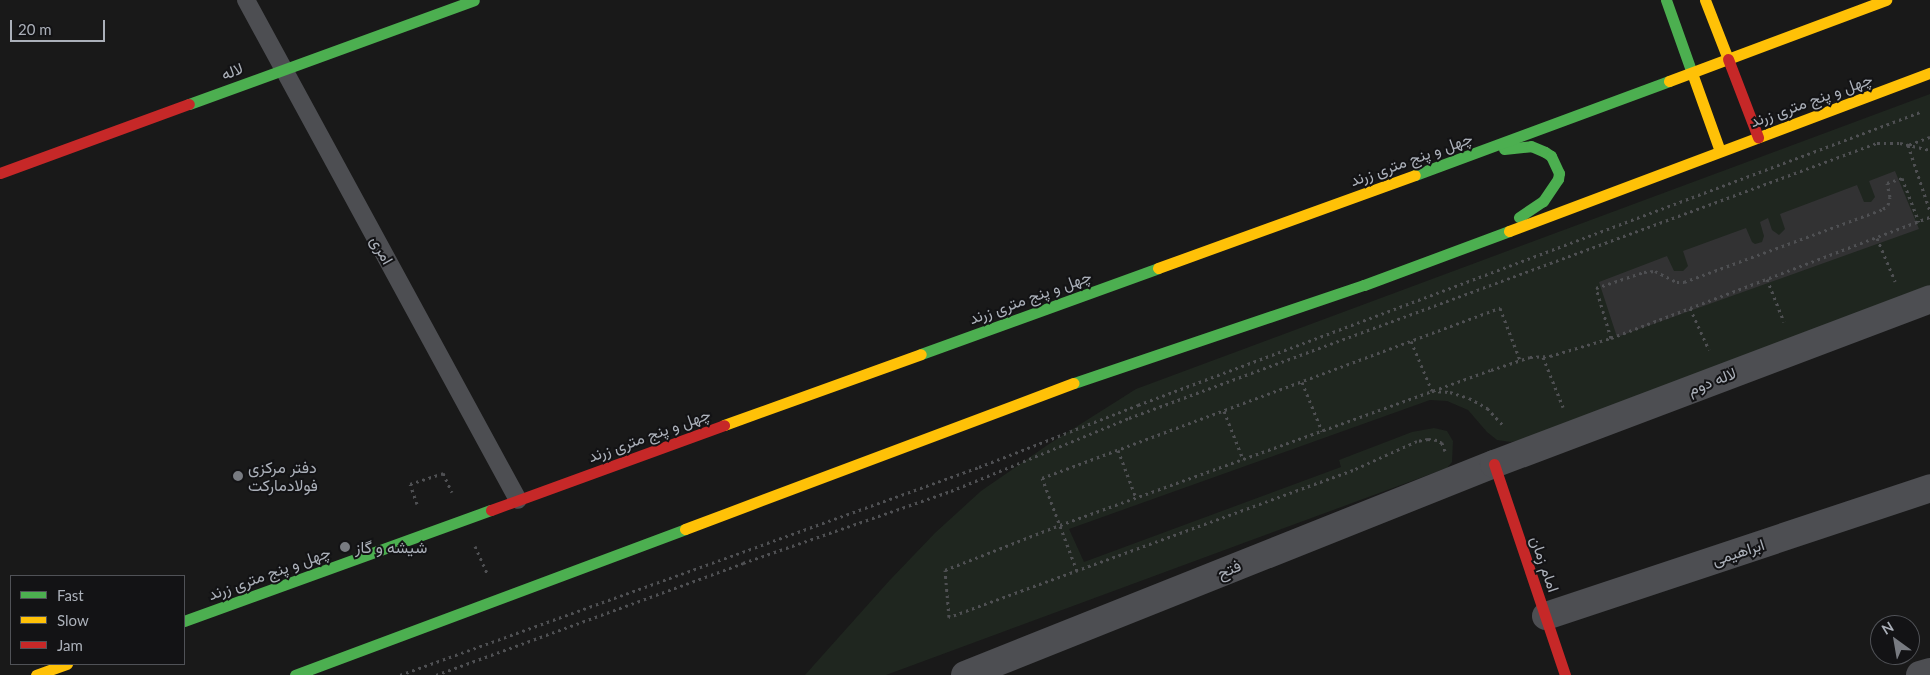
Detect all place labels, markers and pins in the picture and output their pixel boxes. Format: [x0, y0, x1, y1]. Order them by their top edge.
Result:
place label: دفتر مرکزی فولادمارکت [248, 457, 318, 495]
marker: دفتر مرکزی فولادمارکت [232, 470, 244, 482]
place label: شیشه و گاز [355, 537, 427, 557]
marker: شیشه و گاز [339, 541, 351, 553]

